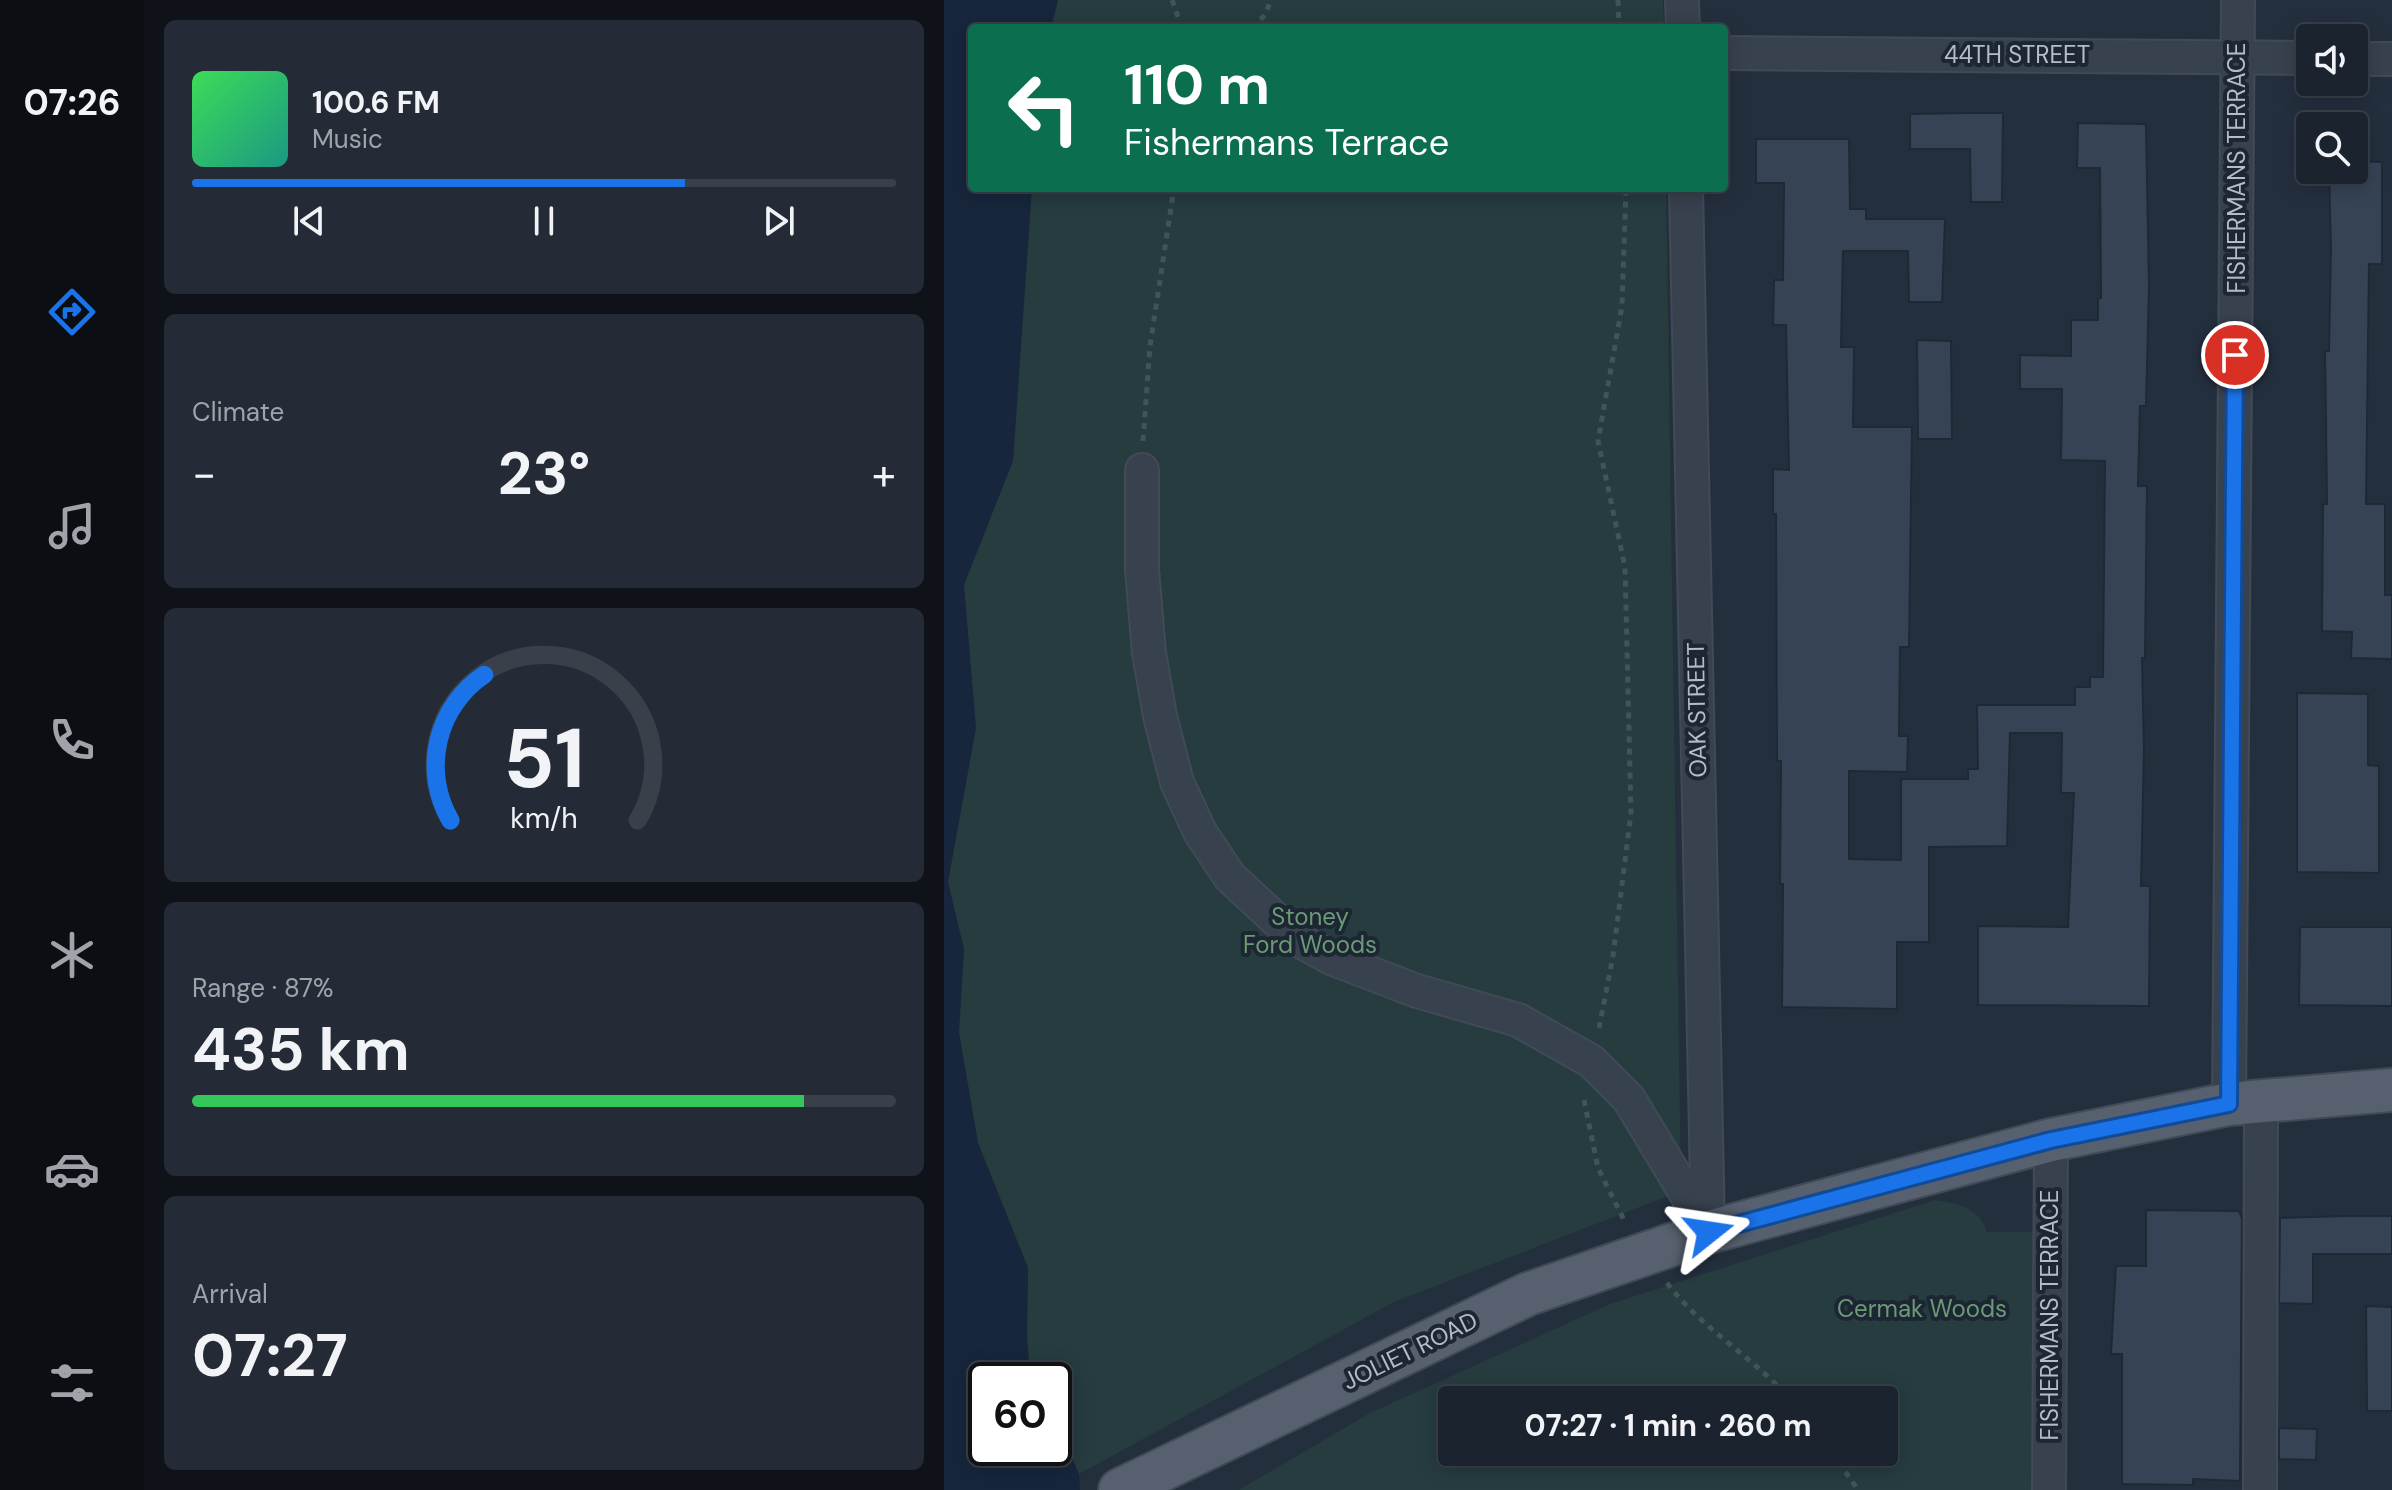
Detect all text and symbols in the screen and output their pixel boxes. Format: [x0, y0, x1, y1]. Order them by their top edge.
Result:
map controls [2296, 24, 2368, 184]
button: sound [2296, 24, 2368, 96]
street label: 44TH STREET [1944, 39, 2090, 70]
street label: FISHERMANS TERRACE [2221, 43, 2252, 293]
text: 110 m [1124, 48, 1270, 121]
icon: left [992, 56, 1096, 160]
text: 07:26 [23, 79, 121, 126]
text: 100.6 FM [312, 83, 440, 122]
button: search [2296, 112, 2368, 184]
text: Fishermans Terrace [1124, 119, 1449, 166]
text: Music [312, 122, 383, 156]
icon: previous [287, 199, 331, 243]
icon: pause [522, 199, 566, 243]
icon: next [757, 199, 801, 243]
icon: directions [44, 284, 100, 340]
pin [2201, 321, 2269, 389]
icon: arrive [2213, 333, 2257, 377]
text: Climate [192, 395, 284, 429]
text: 23° [498, 434, 590, 513]
text: − [192, 445, 216, 503]
text: + [872, 445, 896, 503]
icon: music [44, 498, 100, 554]
street label: OAK STREET [1680, 642, 1713, 778]
text: 51 [503, 704, 585, 813]
icon: phone [44, 712, 100, 768]
text: km/h [510, 800, 578, 837]
park label: Stoney Ford Woods [1243, 901, 1377, 960]
icon: climate [44, 927, 100, 983]
text: Range · 87% [192, 971, 333, 1005]
text: 435 km [192, 1010, 410, 1089]
icon: car [44, 1141, 100, 1197]
position arrow [1667, 1190, 1751, 1274]
street label: FISHERMANS TERRACE [2034, 1190, 2065, 1440]
text: Arrival [192, 1277, 268, 1311]
park label: Cermak Woods [1837, 1293, 2007, 1324]
street label: JOLIET ROAD [1337, 1305, 1482, 1397]
text: 07:27 [192, 1316, 348, 1395]
icon: filters [44, 1355, 100, 1411]
speed limit sign: 60 [968, 1362, 1072, 1466]
text: 07:27 · 1 min · 260 m [1525, 1406, 1811, 1445]

